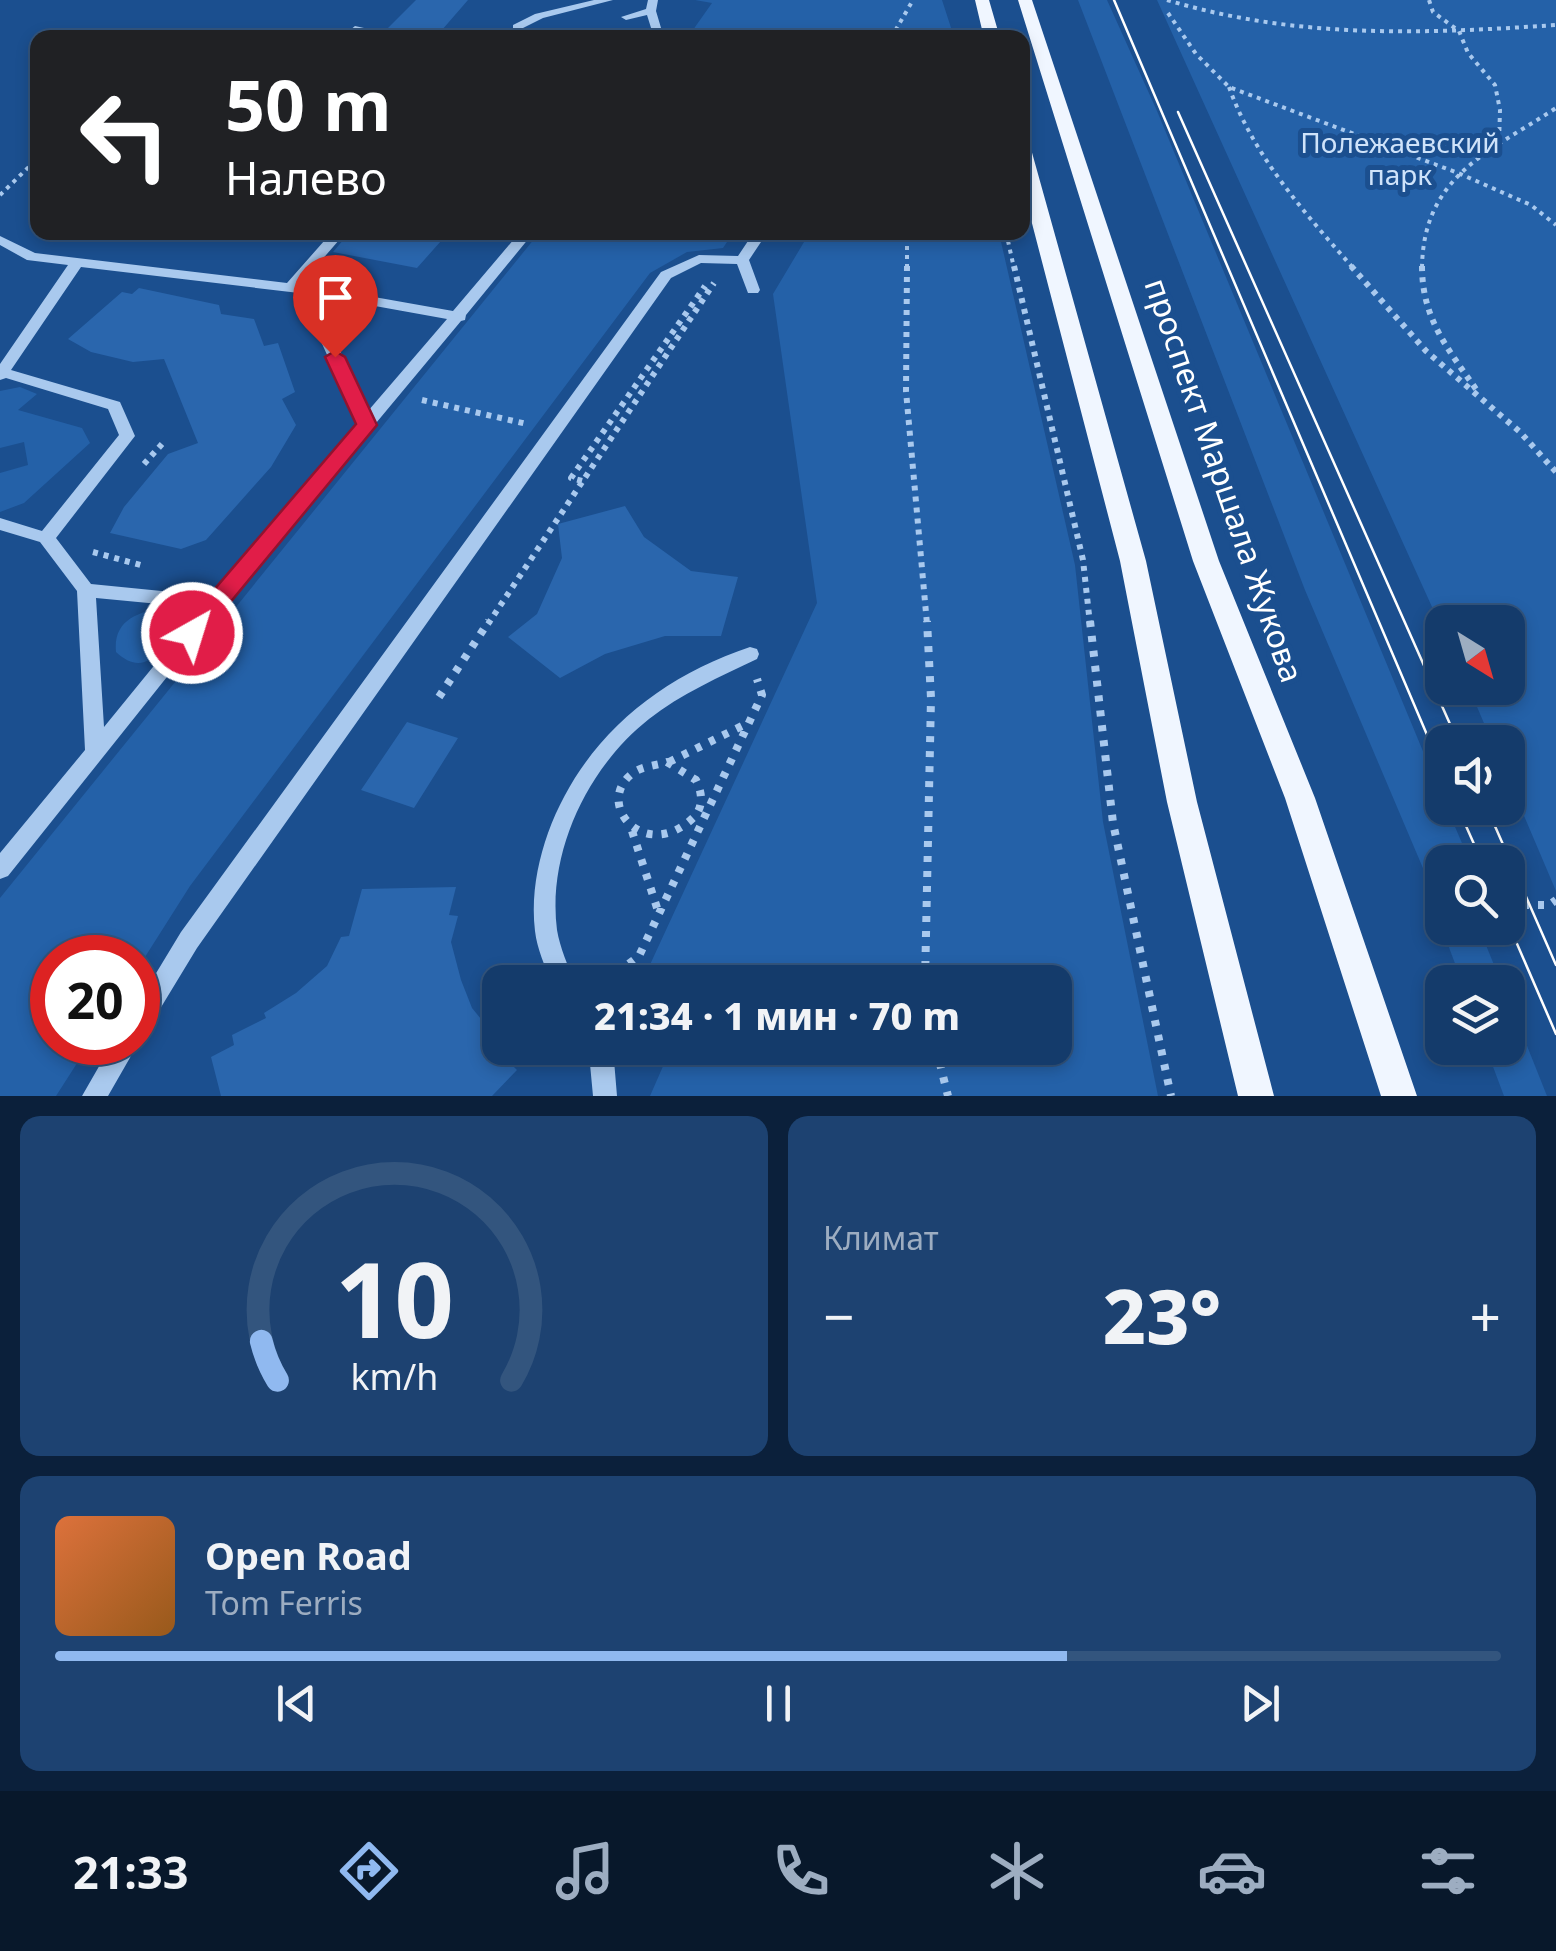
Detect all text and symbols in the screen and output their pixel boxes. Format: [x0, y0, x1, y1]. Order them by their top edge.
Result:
text: 50 m [225, 56, 392, 152]
icon: left [60, 70, 190, 200]
park label: Полежаевский парк [1300, 123, 1500, 193]
text: Налево [225, 147, 387, 208]
pin [293, 255, 378, 358]
icon: arrive [308, 270, 363, 325]
street label: проспект Маршала Жукова [1136, 272, 1314, 688]
position arrow [140, 581, 244, 685]
north arrow [1425, 605, 1525, 705]
map controls [1425, 605, 1525, 1065]
button: sound [1425, 725, 1525, 825]
button: search [1425, 845, 1525, 945]
speed limit sign: 20 [30, 935, 160, 1065]
button: layers [1425, 965, 1525, 1065]
text: 21:34 · 1 мин · 70 m [594, 989, 960, 1041]
text: Климат [823, 1216, 939, 1259]
text: 10 [335, 1227, 453, 1368]
text: 23° [1103, 1264, 1221, 1366]
text: − [823, 1278, 854, 1353]
text: + [1470, 1278, 1501, 1353]
text: km/h [350, 1352, 438, 1400]
text: Open Road [205, 1529, 412, 1581]
text: Tom Ferris [205, 1581, 363, 1624]
icon: previous [269, 1676, 324, 1731]
icon: pause [751, 1676, 806, 1731]
icon: next [1233, 1676, 1288, 1731]
icon: directions [334, 1836, 404, 1906]
icon: music [550, 1836, 620, 1906]
icon: phone [766, 1836, 836, 1906]
icon: climate [982, 1836, 1052, 1906]
icon: car [1197, 1836, 1267, 1906]
icon: filters [1413, 1836, 1483, 1906]
text: 21:33 [73, 1841, 188, 1902]

